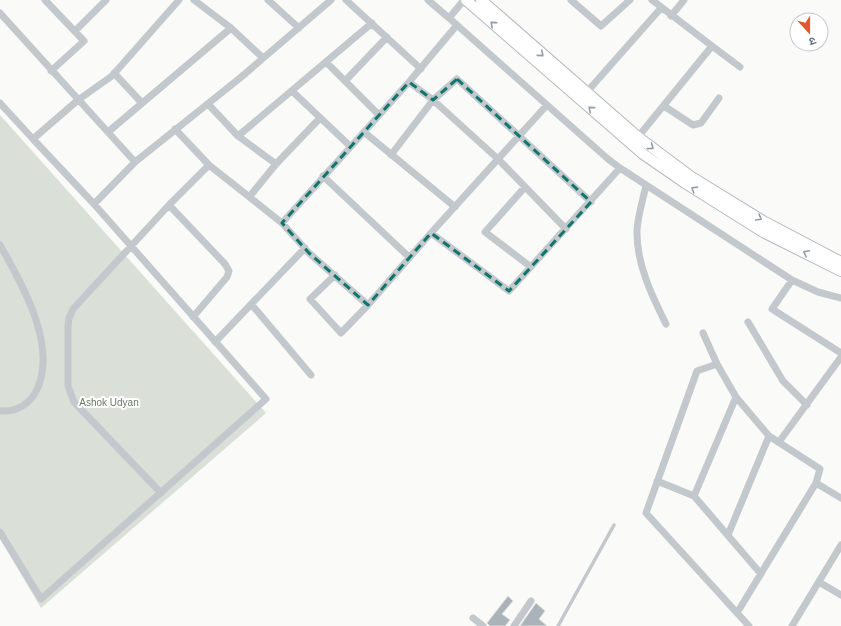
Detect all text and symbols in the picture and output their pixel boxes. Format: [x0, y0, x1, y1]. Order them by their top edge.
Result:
north arrow [789, 12, 829, 52]
one-way arrow [490, 21, 498, 28]
text: उ [807, 35, 818, 48]
one-way arrow [537, 49, 544, 56]
one-way arrow [589, 106, 596, 113]
one-way arrow [646, 142, 653, 149]
one-way arrow [691, 186, 698, 193]
one-way arrow [755, 214, 762, 221]
one-way arrow [803, 251, 811, 258]
park label: Ashok Udyan [79, 397, 139, 408]

